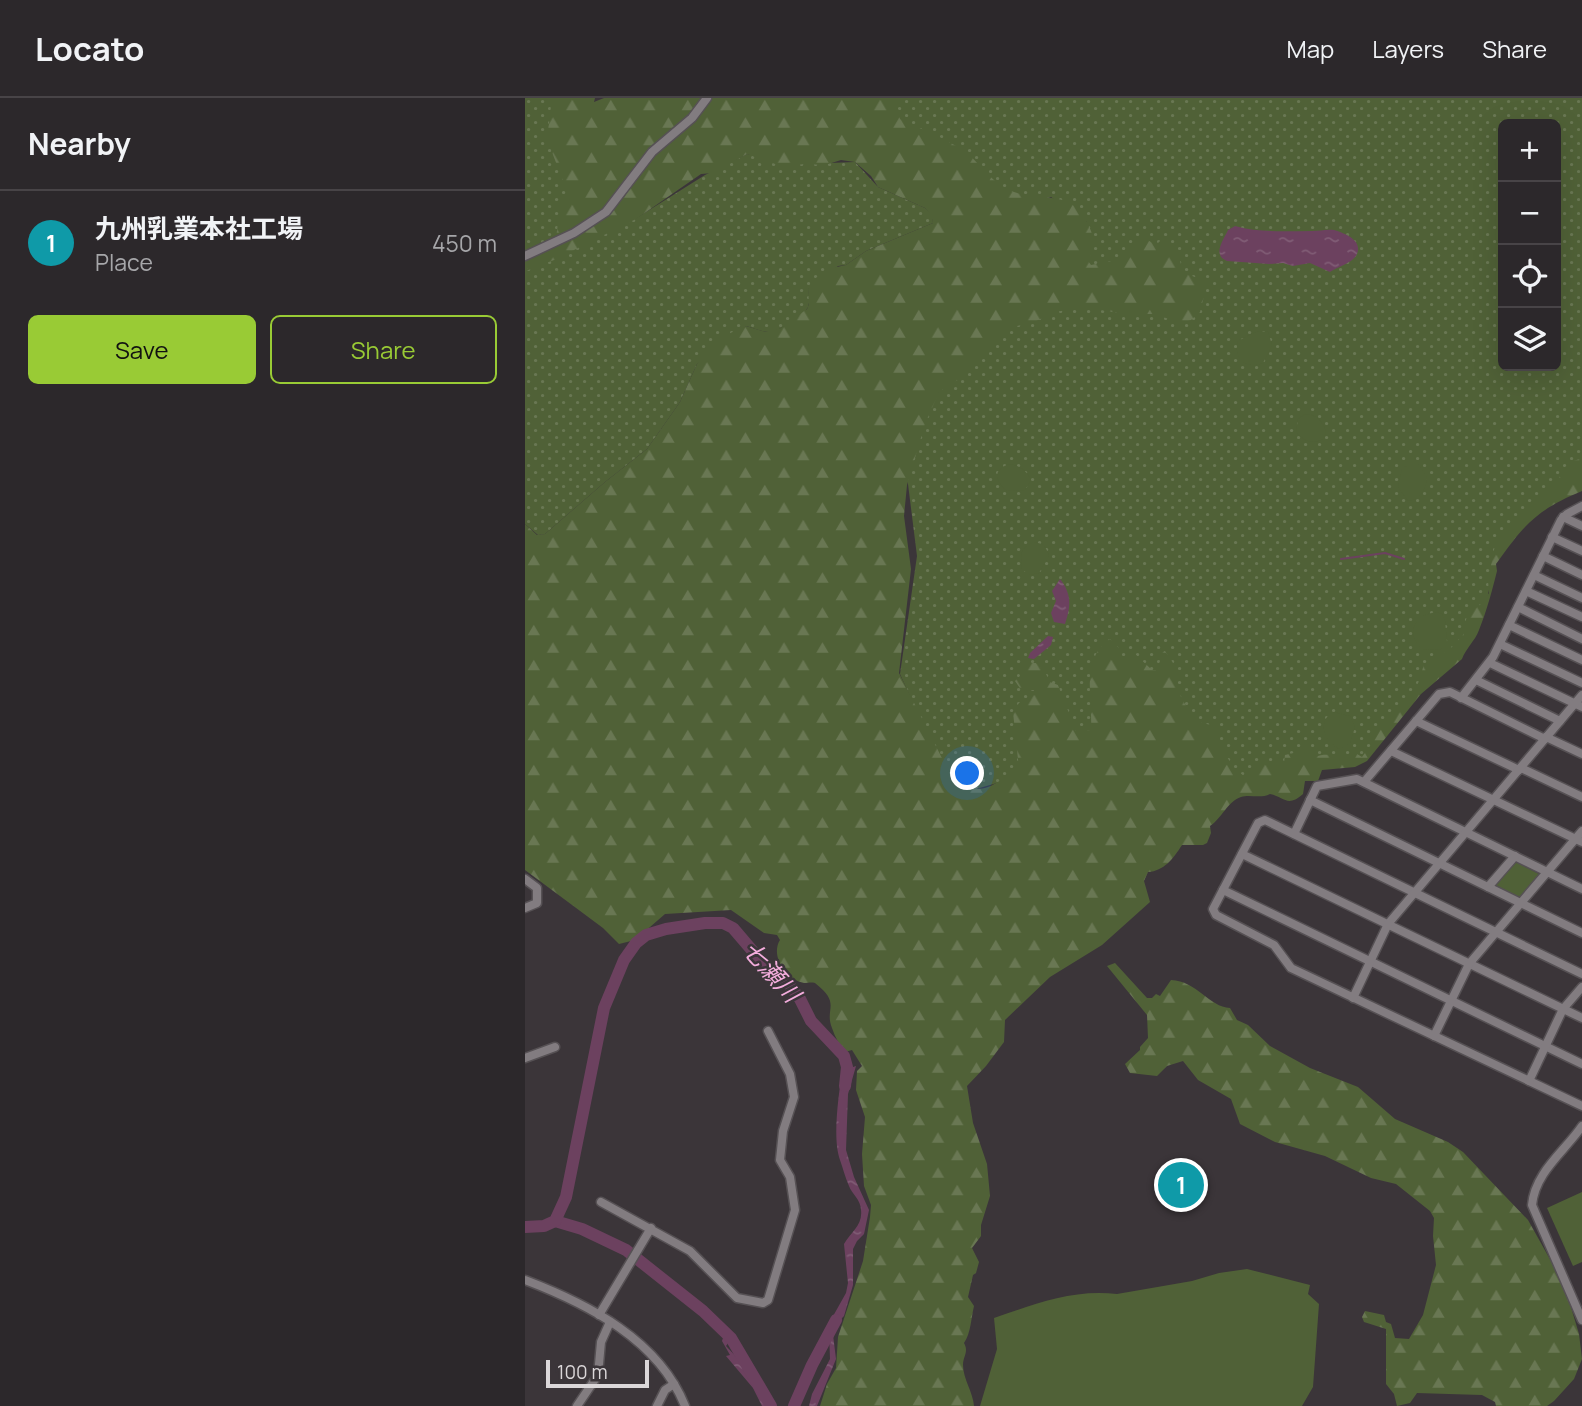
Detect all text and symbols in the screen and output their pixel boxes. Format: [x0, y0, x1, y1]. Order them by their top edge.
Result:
text: Locato [35, 26, 145, 71]
text: Map [1287, 32, 1334, 65]
text: Layers [1372, 32, 1444, 65]
text: Share [1482, 32, 1547, 65]
map controls [1498, 119, 1561, 371]
button: + [1498, 119, 1561, 182]
text: Nearby [28, 123, 131, 164]
button: − [1498, 182, 1561, 245]
text: 九州乳業本社工場 [95, 210, 303, 246]
text: 1 [46, 227, 56, 259]
text: 450 m [432, 227, 497, 259]
button: locate [1498, 245, 1561, 308]
text: Place [95, 246, 153, 278]
button: layers [1498, 308, 1561, 371]
button: Save [28, 315, 256, 384]
button: Share [270, 315, 497, 384]
your location [950, 756, 984, 790]
water label: 七瀬川 [736, 933, 810, 1011]
pin: 1 [1158, 1159, 1204, 1211]
scale bar [546, 1357, 649, 1389]
text: 100 m [557, 1359, 608, 1385]

